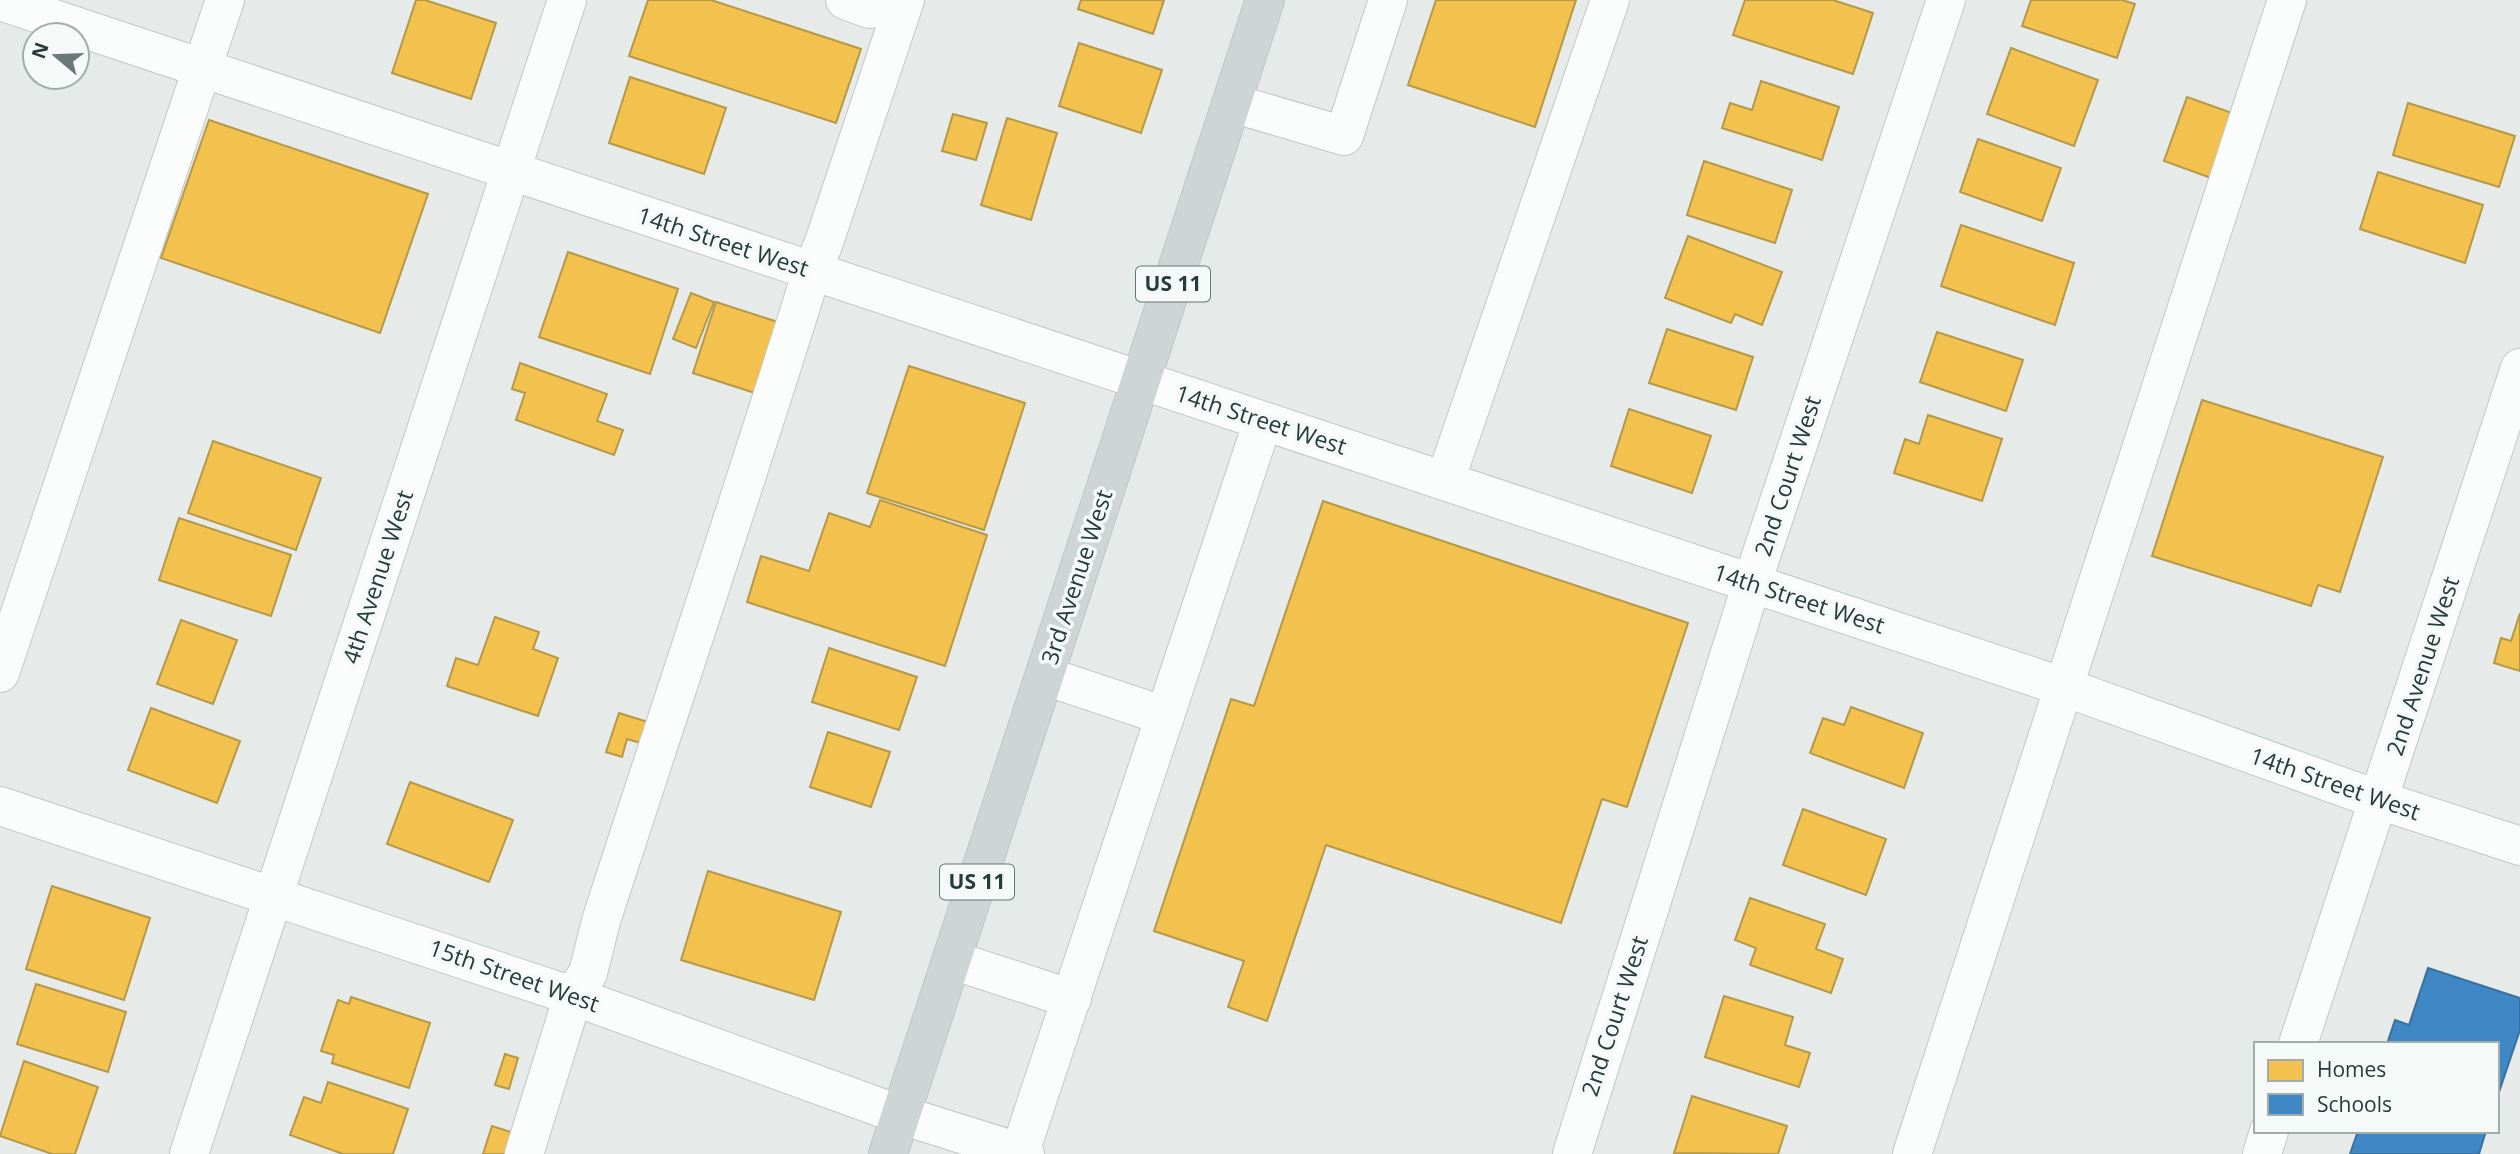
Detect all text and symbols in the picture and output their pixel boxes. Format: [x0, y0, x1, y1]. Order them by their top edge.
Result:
north arrow [21, 21, 91, 91]
text: N [25, 39, 55, 62]
street label: 14th Street West [634, 198, 813, 284]
road number: US 11 [1136, 266, 1210, 302]
street label: 14th Street West [1172, 376, 1351, 462]
street label: 2nd Court West [1746, 392, 1828, 560]
street label: 3rd Avenue West [1033, 485, 1119, 668]
street label: 4th Avenue West [334, 486, 420, 668]
street label: 14th Street West [1710, 555, 1889, 641]
street label: 2nd Avenue West [2378, 572, 2466, 759]
street label: 14th Street West [2246, 739, 2425, 827]
road number: US 11 [940, 864, 1014, 900]
street label: 15th Street West [425, 931, 604, 1019]
street label: 2nd Court West [1573, 932, 1655, 1100]
legend [2254, 1042, 2499, 1133]
text: Homes [2317, 1055, 2386, 1083]
text: Schools [2317, 1090, 2392, 1118]

